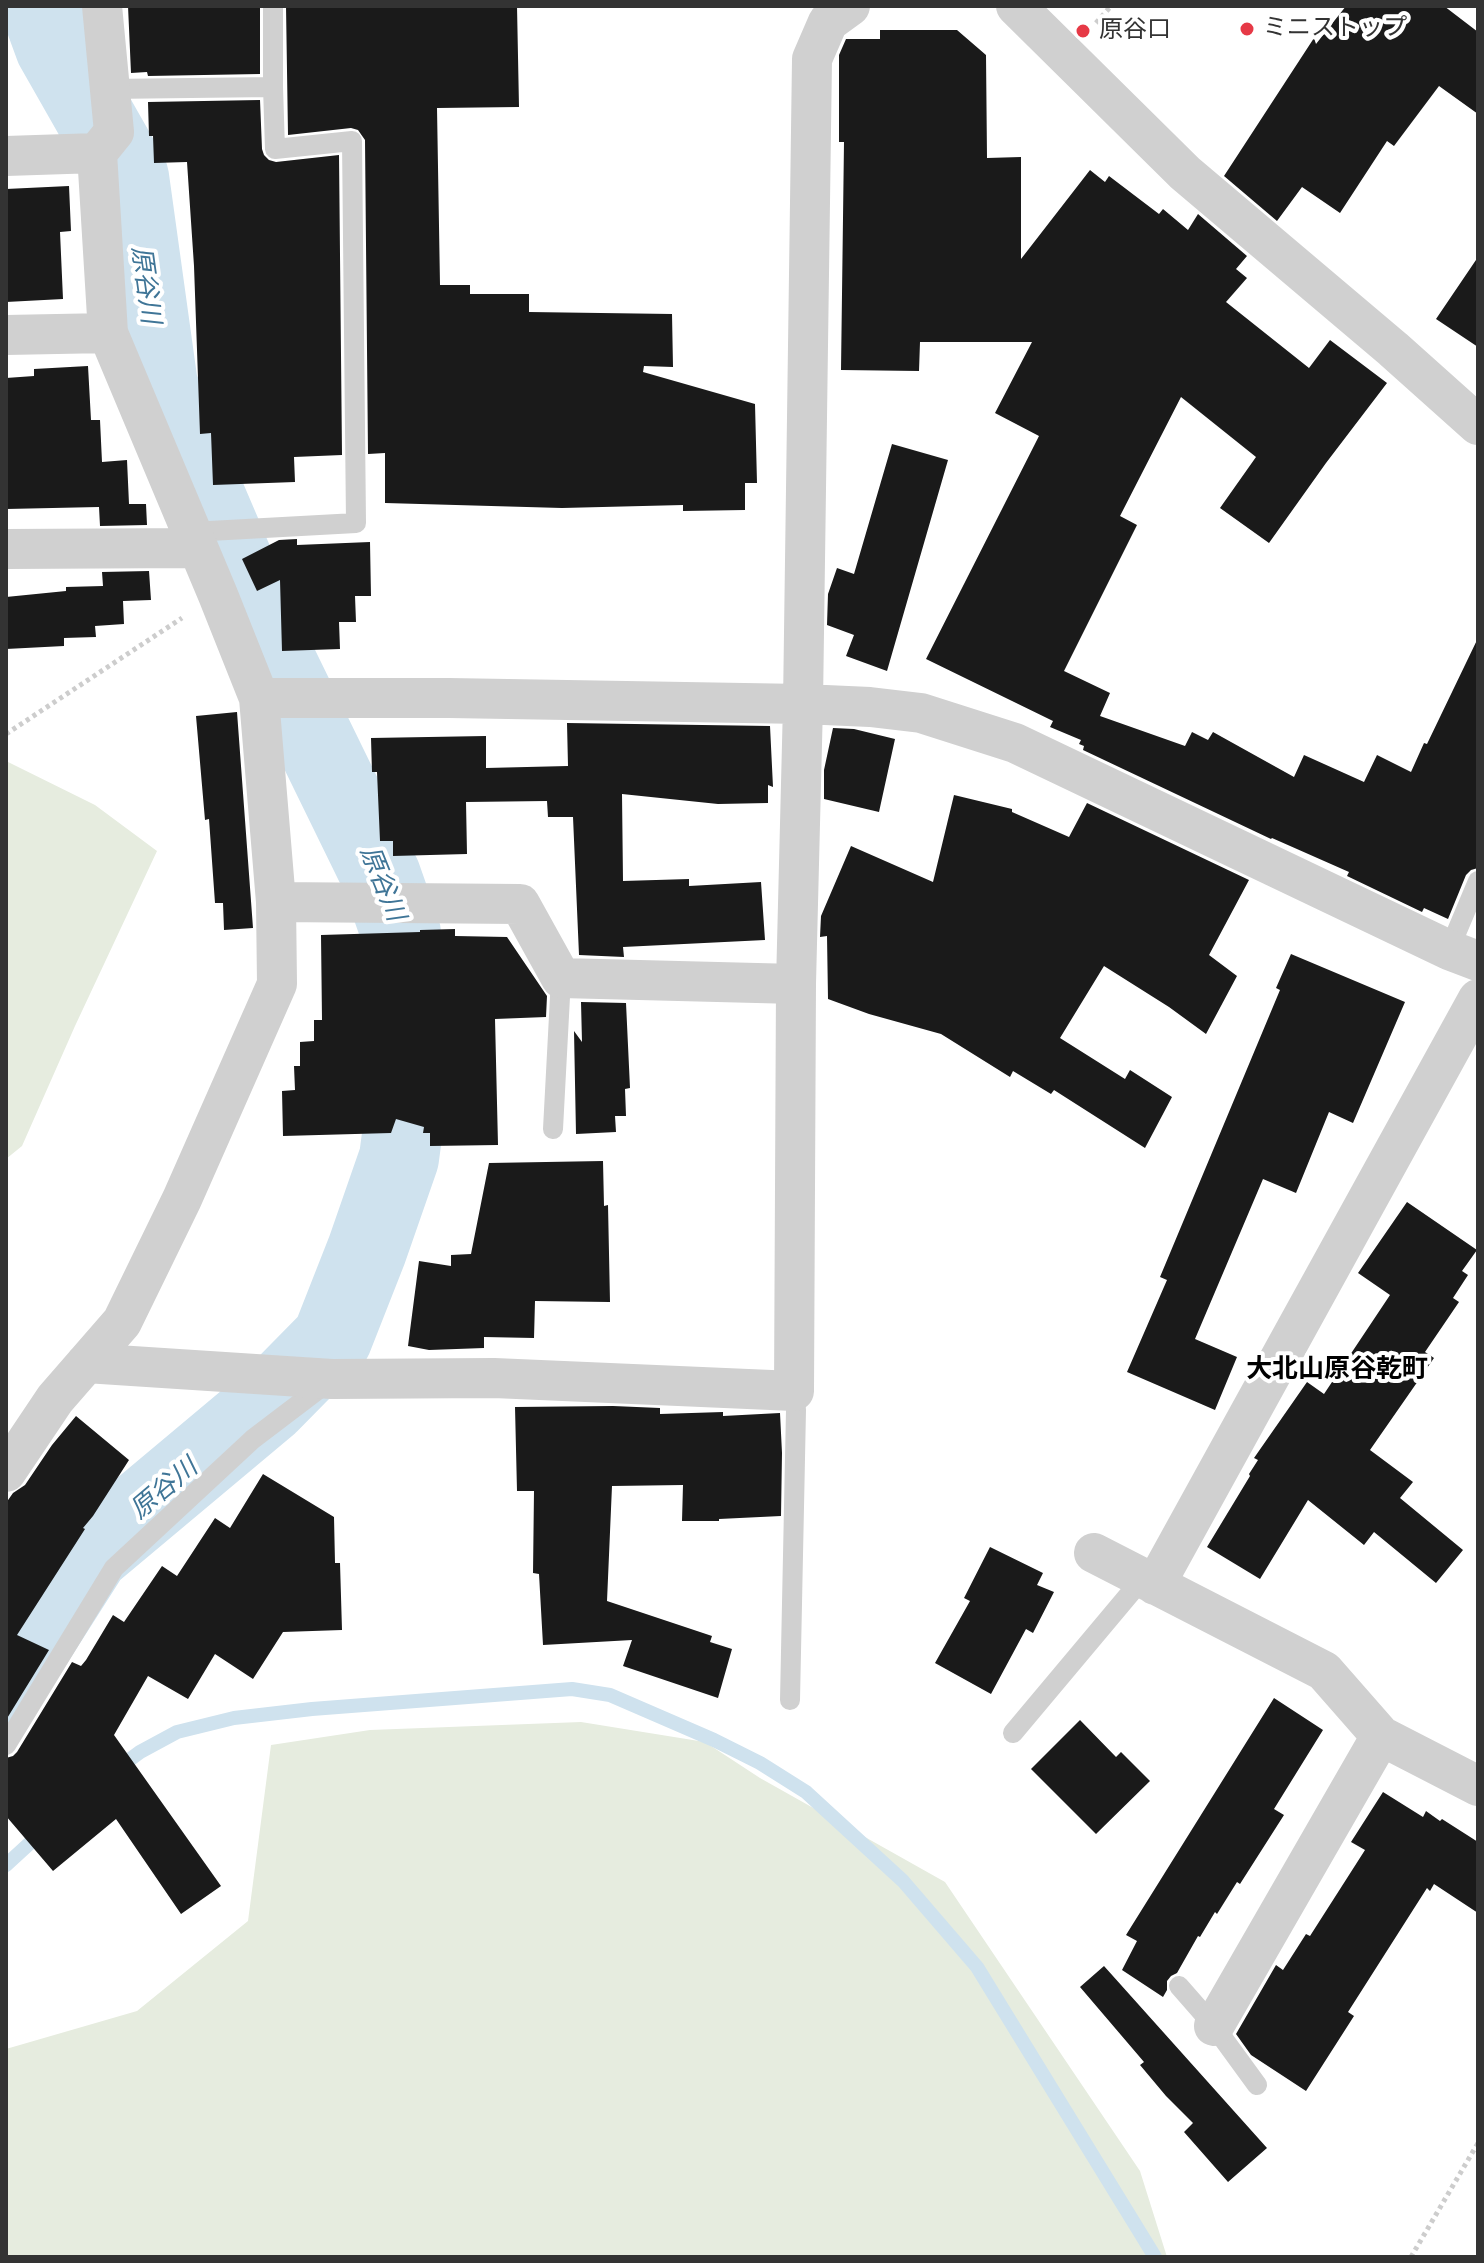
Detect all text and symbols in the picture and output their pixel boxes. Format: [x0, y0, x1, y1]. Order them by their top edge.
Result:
place label: ミニストップ [1263, 15, 1407, 43]
place label: 原谷口 [1099, 17, 1171, 45]
marker: ミニストップ [1238, 20, 1256, 38]
marker: 原谷口 [1074, 22, 1092, 40]
water label: 原谷川 [123, 244, 165, 326]
water label: 原谷川 [352, 842, 410, 926]
district label: 大北山原谷乾町 [1246, 1355, 1428, 1387]
water label: 原谷川 [125, 1453, 205, 1527]

